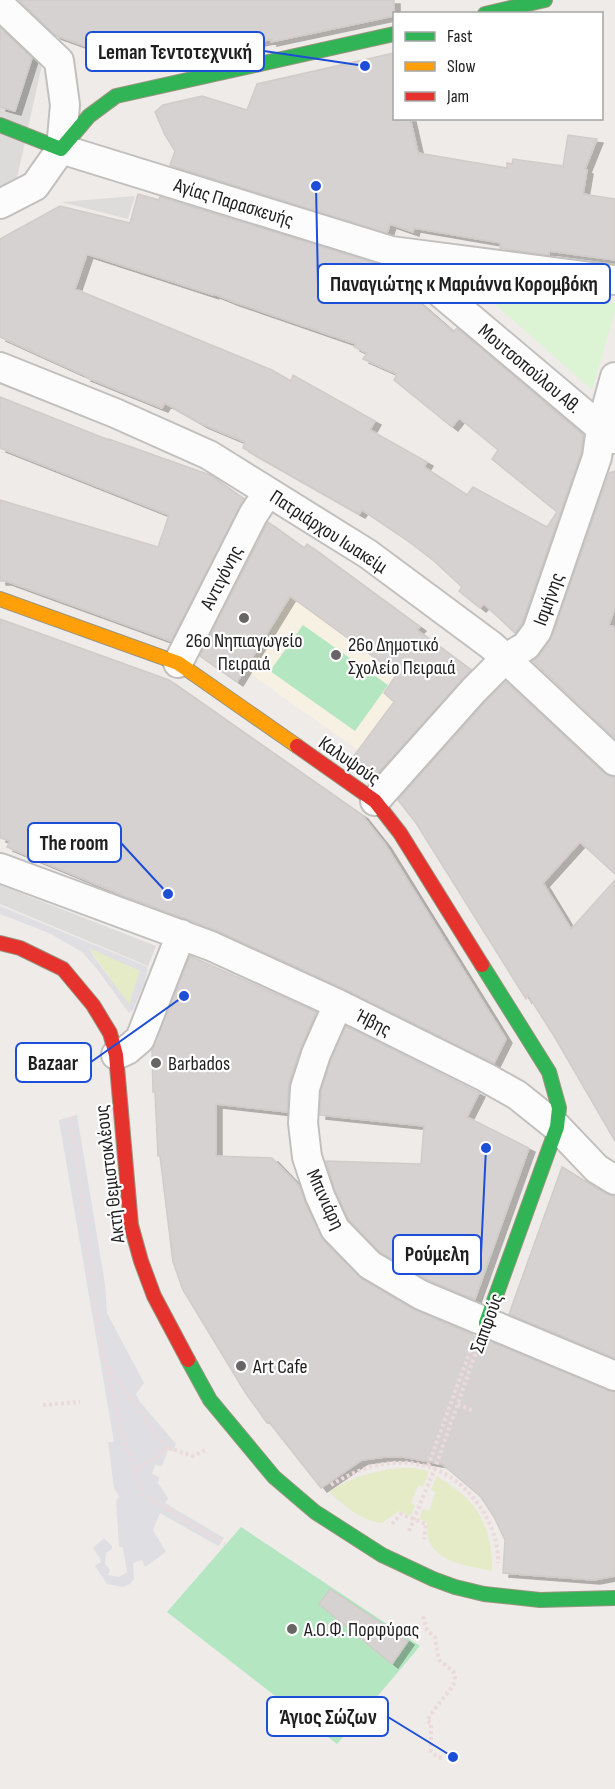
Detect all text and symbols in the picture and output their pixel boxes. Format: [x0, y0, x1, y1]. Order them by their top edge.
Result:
legend [393, 12, 603, 120]
text: Fast [447, 26, 473, 47]
callout: Leman Τεντοτεχνική [86, 32, 264, 71]
text: Leman Τεντοτεχνική [98, 40, 252, 65]
text: Slow [447, 56, 476, 77]
text: Jam [446, 86, 469, 107]
street label: Αγίας Παρασκευής [170, 173, 296, 233]
callout: Παναγιώτης κ Μαριάννα Κορομβόκη [318, 264, 610, 303]
text: Παναγιώτης κ Μαριάννα Κορομβόκη [330, 272, 598, 297]
street label: Μουτσοπούλου Αθ. [473, 319, 586, 419]
street label: Πατριάρχου Ιωακείμ [265, 485, 392, 579]
street label: Αντιγόνης [195, 541, 248, 614]
street label: Ισμήνης [528, 569, 570, 629]
marker: 26ο Νηπιαγωγείο Πειραιά [237, 611, 251, 625]
place label: 26ο Νηπιαγωγείο Πειραιά [186, 629, 303, 676]
place label: 26ο Δημοτικό Σχολείο Πειραιά [348, 633, 456, 680]
marker: 26ο Δημοτικό Σχολείο Πειραιά [329, 648, 343, 662]
street label: Καλυψούς [314, 731, 385, 791]
callout: The room [28, 823, 121, 862]
text: The room [39, 831, 109, 856]
street label: Ήβης [351, 1003, 395, 1042]
callout: Bazaar [16, 1043, 91, 1082]
text: Bazaar [28, 1051, 79, 1076]
place label: Barbados [168, 1052, 230, 1076]
marker: Barbados [149, 1056, 163, 1070]
street label: Ακτή Θεμιστοκλέους [90, 1103, 130, 1245]
street label: Μπινιάρη [301, 1165, 349, 1233]
callout: Ρούμελη [393, 1235, 481, 1274]
text: Ρούμελη [405, 1242, 469, 1267]
street label: Σαπφούς [465, 1290, 509, 1356]
place label: Art Cafe [252, 1355, 308, 1379]
marker: Art Cafe [234, 1359, 248, 1373]
place label: Α.Ο.Φ. Πορφύρας [303, 1618, 419, 1642]
marker: Α.Ο.Φ. Πορφύρας [285, 1622, 299, 1636]
callout: Άγιος Σώζων [267, 1697, 388, 1736]
text: Άγιος Σώζων [279, 1705, 377, 1730]

